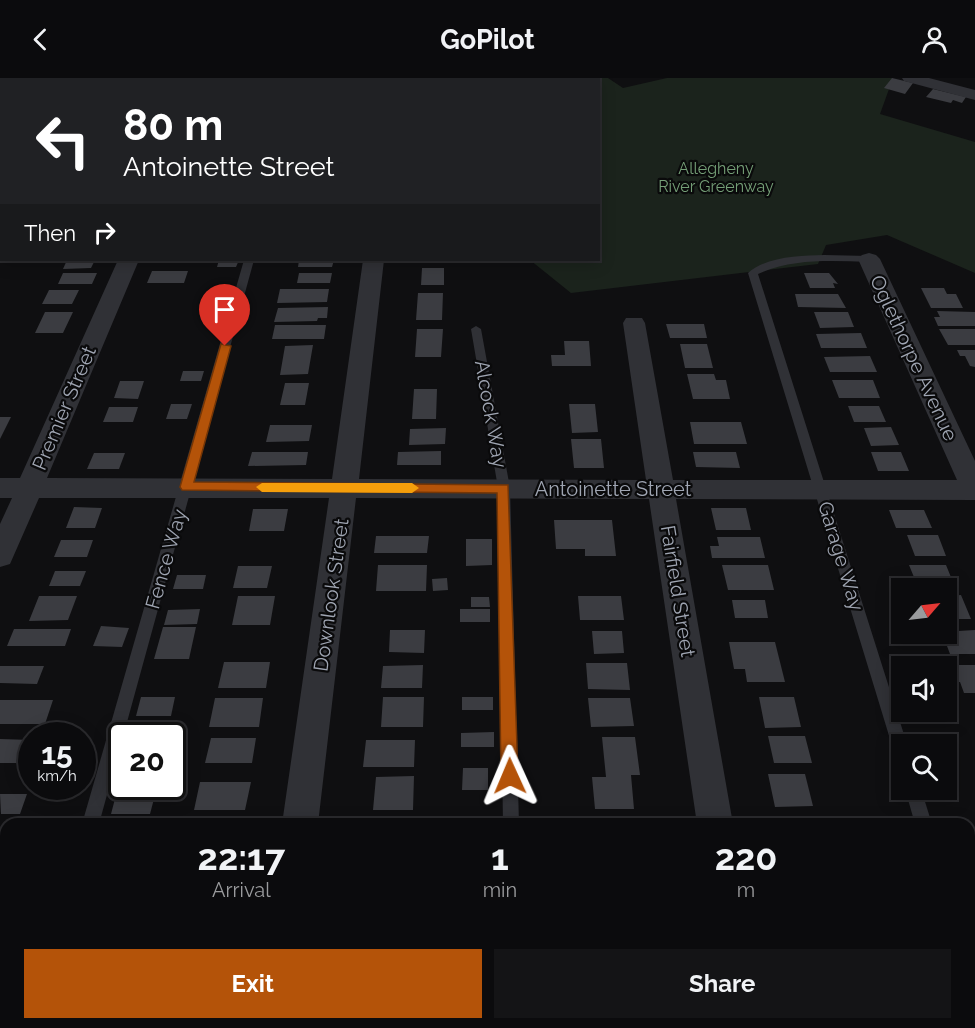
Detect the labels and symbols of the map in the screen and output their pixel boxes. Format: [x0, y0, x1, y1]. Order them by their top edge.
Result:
park label: Allegheny River Greenway [658, 159, 774, 196]
street label: Oglethorpe Avenue [865, 271, 963, 445]
pin [199, 284, 250, 346]
street label: Premier Street [27, 342, 101, 474]
street label: Alcock Way [470, 358, 512, 470]
street label: Antoinette Street [535, 477, 692, 501]
street label: Garage Way [813, 499, 869, 614]
street label: Fence Way [140, 506, 192, 612]
street label: Downlook Street [308, 517, 354, 673]
street label: Fairfield Street [656, 523, 700, 659]
north arrow [891, 578, 957, 644]
speed limit sign: 20 [108, 722, 186, 800]
position arrow [478, 744, 542, 808]

